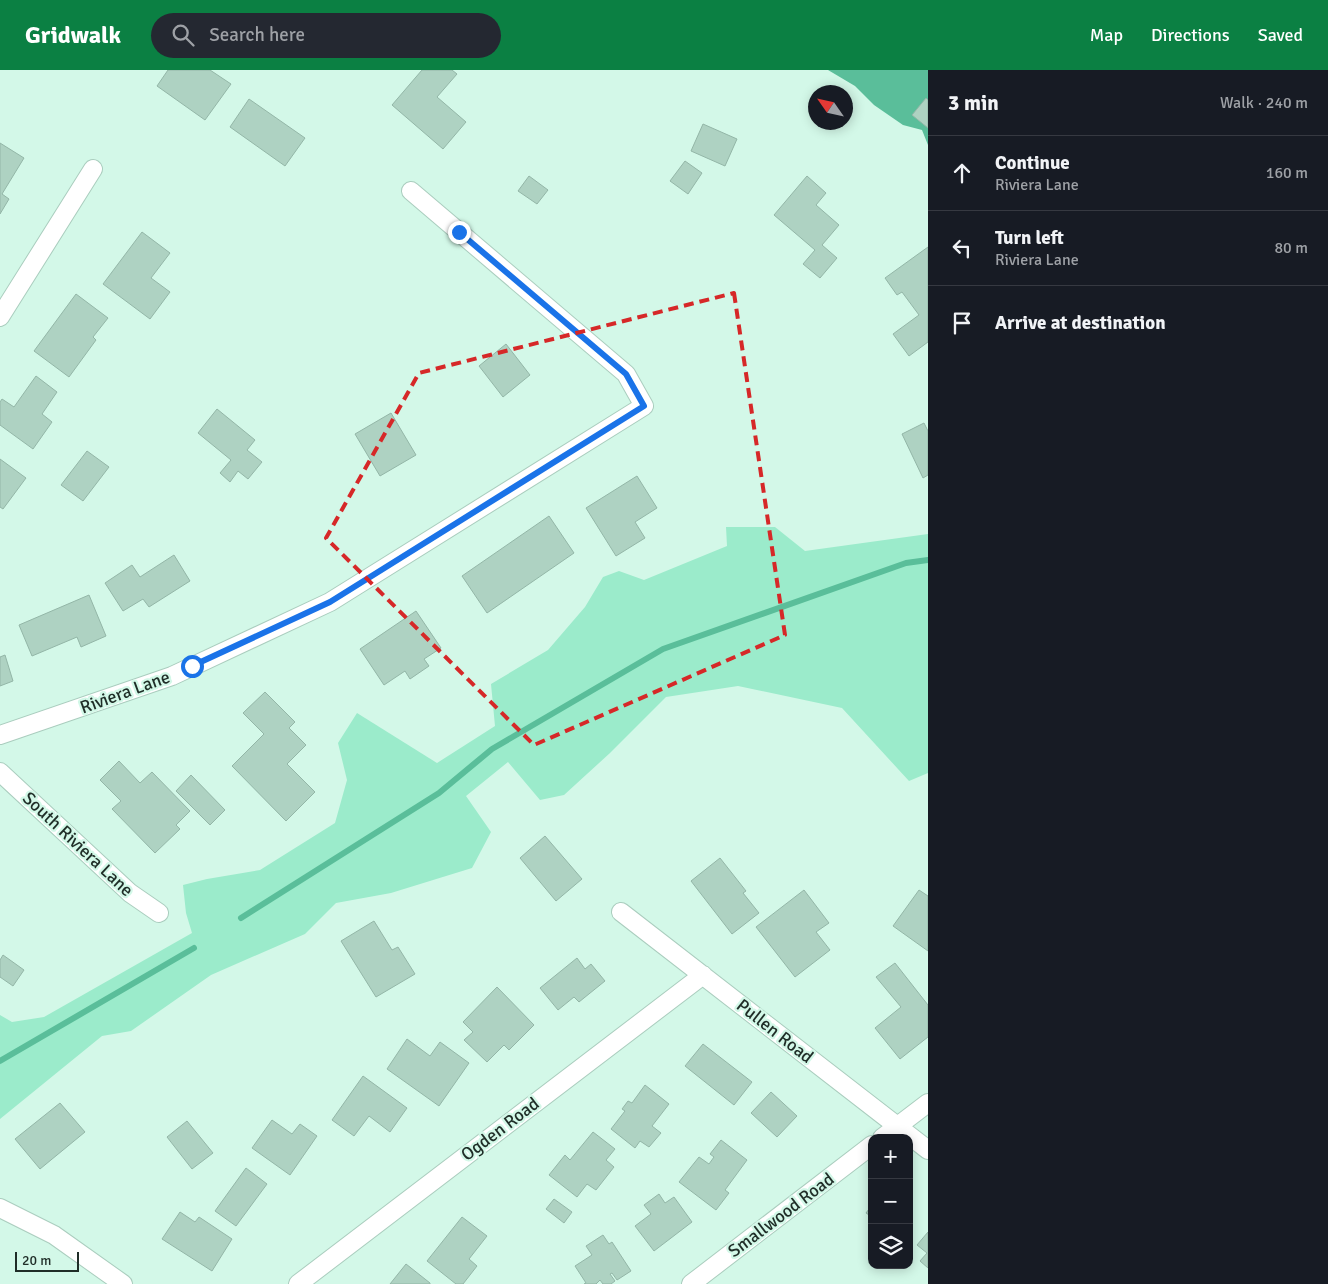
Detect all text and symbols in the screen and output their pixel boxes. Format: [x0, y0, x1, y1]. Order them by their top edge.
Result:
search box [151, 13, 501, 58]
text: Gridwalk [25, 20, 121, 50]
icon: search [169, 21, 197, 49]
text: Search here [209, 23, 305, 47]
text: Map [1090, 24, 1123, 46]
text: Directions [1151, 24, 1230, 46]
text: Saved [1258, 24, 1303, 46]
north arrow [808, 85, 853, 130]
text: 3 min [948, 90, 999, 116]
text: Walk · 240 m [1220, 93, 1308, 113]
text: Continue [995, 151, 1070, 175]
icon: ahead [948, 159, 976, 187]
text: 160 m [1266, 163, 1308, 183]
text: Riviera Lane [995, 175, 1079, 195]
route end [448, 221, 471, 244]
text: Turn left [995, 226, 1064, 250]
icon: left [948, 234, 976, 262]
text: 80 m [1274, 238, 1308, 258]
text: Riviera Lane [995, 250, 1079, 270]
icon: arrive [948, 309, 976, 337]
text: Arrive at destination [995, 311, 1166, 335]
route start [181, 655, 204, 678]
street label: Riviera Lane [77, 666, 173, 718]
street label: South Riviera Lane [18, 787, 138, 901]
street label: Pullen Road [732, 994, 818, 1068]
street label: Ogden Road [457, 1092, 543, 1166]
map controls [868, 1134, 913, 1269]
button: + [868, 1134, 913, 1179]
street label: Smallwood Road [724, 1168, 838, 1262]
button: − [868, 1179, 913, 1224]
button: layers [868, 1224, 913, 1269]
scale bar [15, 1249, 79, 1272]
text: 20 m [22, 1252, 51, 1269]

